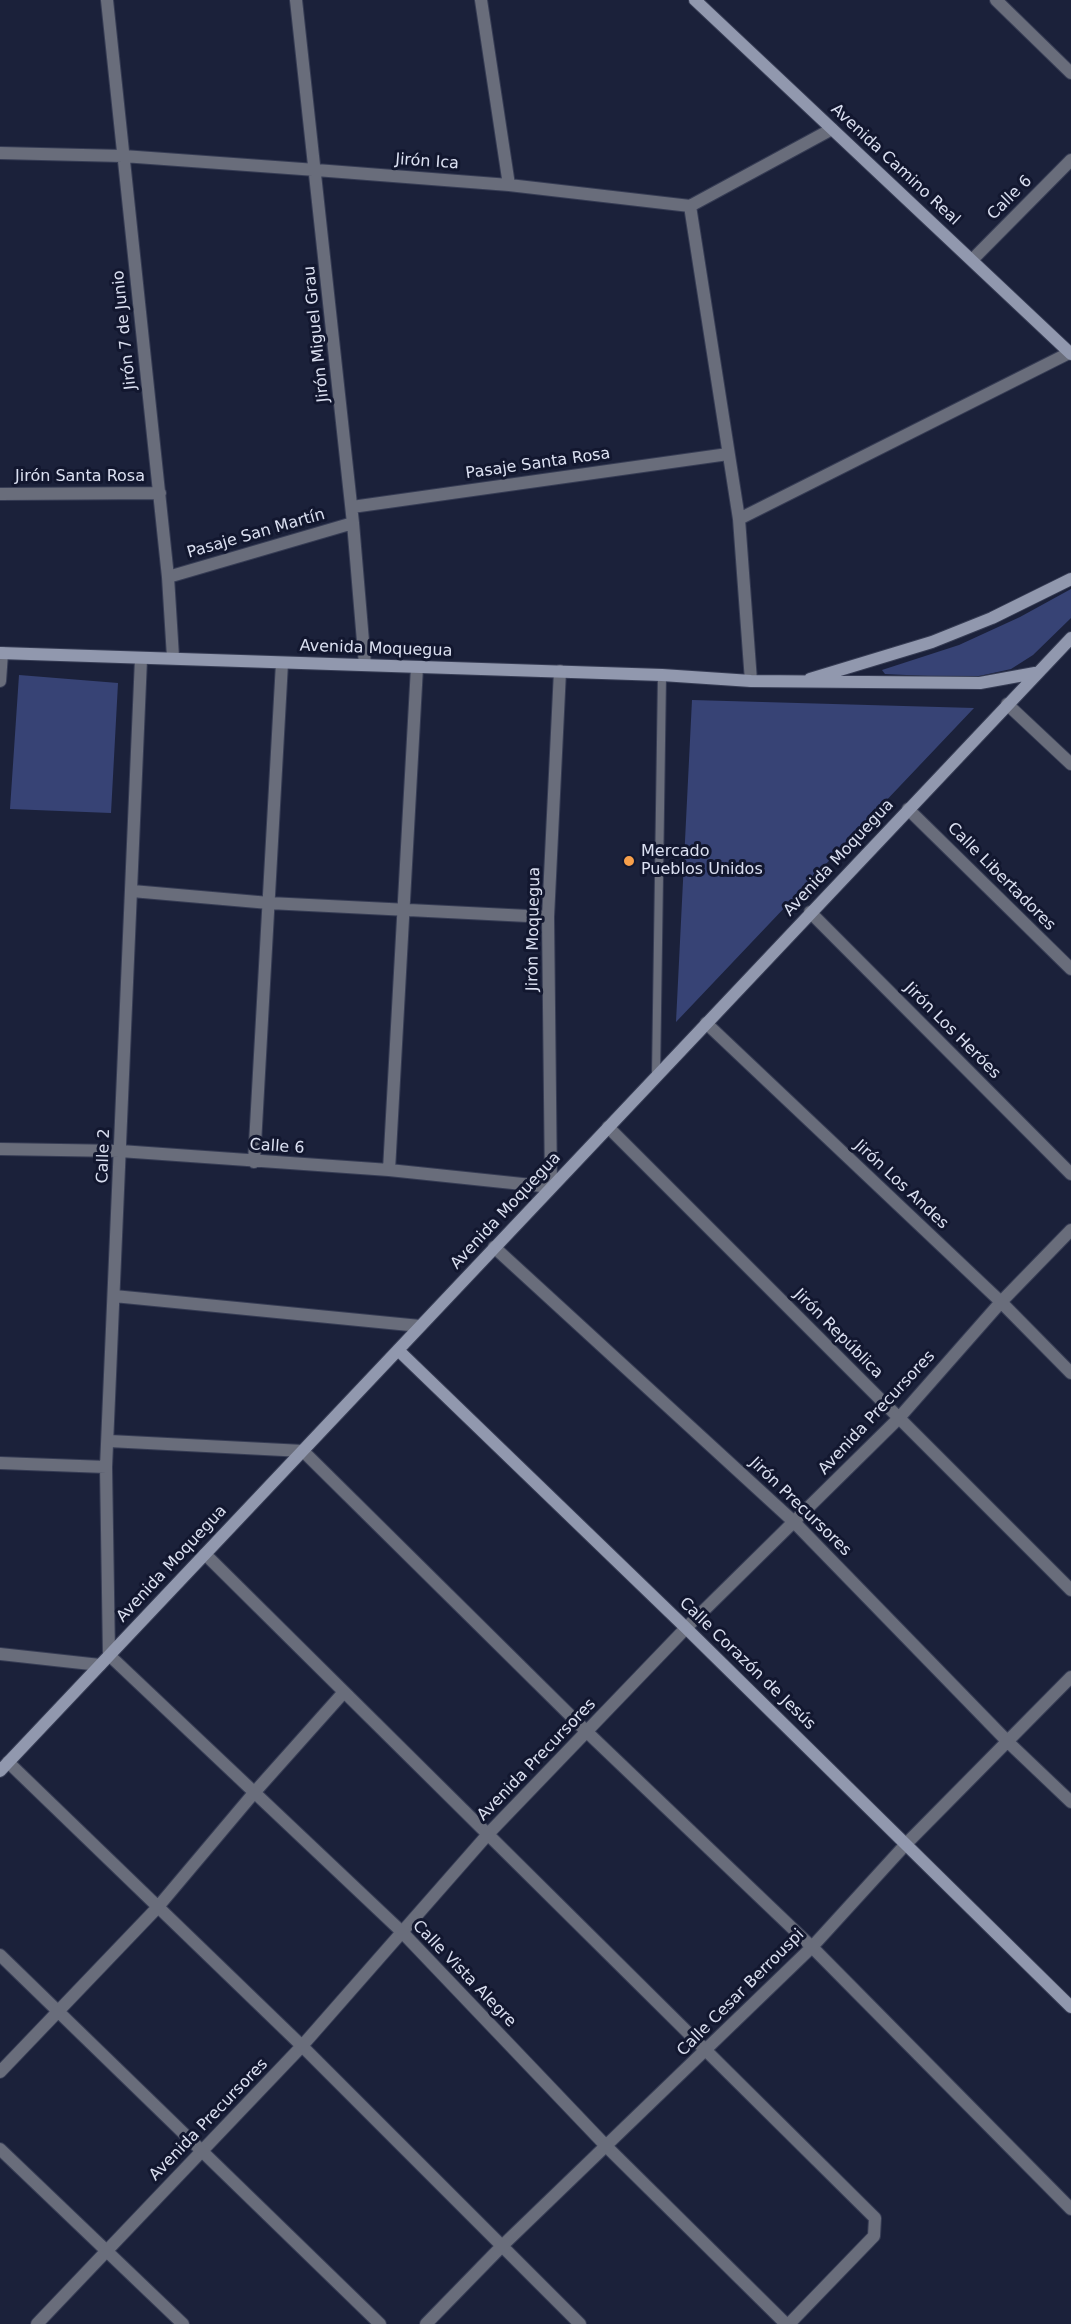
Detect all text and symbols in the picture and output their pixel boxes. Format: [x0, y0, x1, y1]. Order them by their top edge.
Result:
street label: Avenida Camino Real [826, 100, 964, 230]
street label: Jirón Ica [395, 150, 459, 174]
street label: Calle 6 [984, 172, 1036, 224]
street label: Jirón Miguel Grau [300, 265, 334, 403]
street label: Jirón 7 de Junio [109, 269, 141, 391]
street label: Pasaje Santa Rosa [464, 444, 612, 484]
street label: Jirón Santa Rosa [15, 467, 145, 487]
street label: Pasaje San Martín [185, 505, 327, 563]
street label: Avenida Moquegua [299, 637, 453, 661]
street label: Avenida Moquegua [780, 796, 898, 920]
street label: Calle Libertadores [943, 819, 1059, 935]
place label: Mercado Pueblos Unidos [641, 842, 763, 880]
marker: Mercado Pueblos Unidos [622, 854, 636, 868]
street label: Jirón Moquegua [523, 867, 545, 991]
street label: Jirón Los Heróes [900, 979, 1004, 1083]
street label: Calle 2 [93, 1128, 115, 1184]
street label: Calle 6 [249, 1136, 305, 1158]
street label: Jirón Los Andes [850, 1136, 952, 1234]
street label: Avenida Moquegua [447, 1149, 565, 1273]
street label: Jirón República [789, 1285, 887, 1383]
street label: Avenida Precursores [815, 1347, 939, 1479]
street label: Jirón Precursores [745, 1454, 855, 1560]
street label: Avenida Moquegua [113, 1502, 231, 1626]
street label: Calle Corazón de Jesús [675, 1594, 819, 1734]
street label: Avenida Precursores [474, 1695, 600, 1825]
street label: Calle Vista Alegre [408, 1917, 520, 2031]
street label: Calle Cesar Berrouspi [673, 1925, 809, 2061]
street label: Avenida Precursores [146, 2055, 272, 2185]

